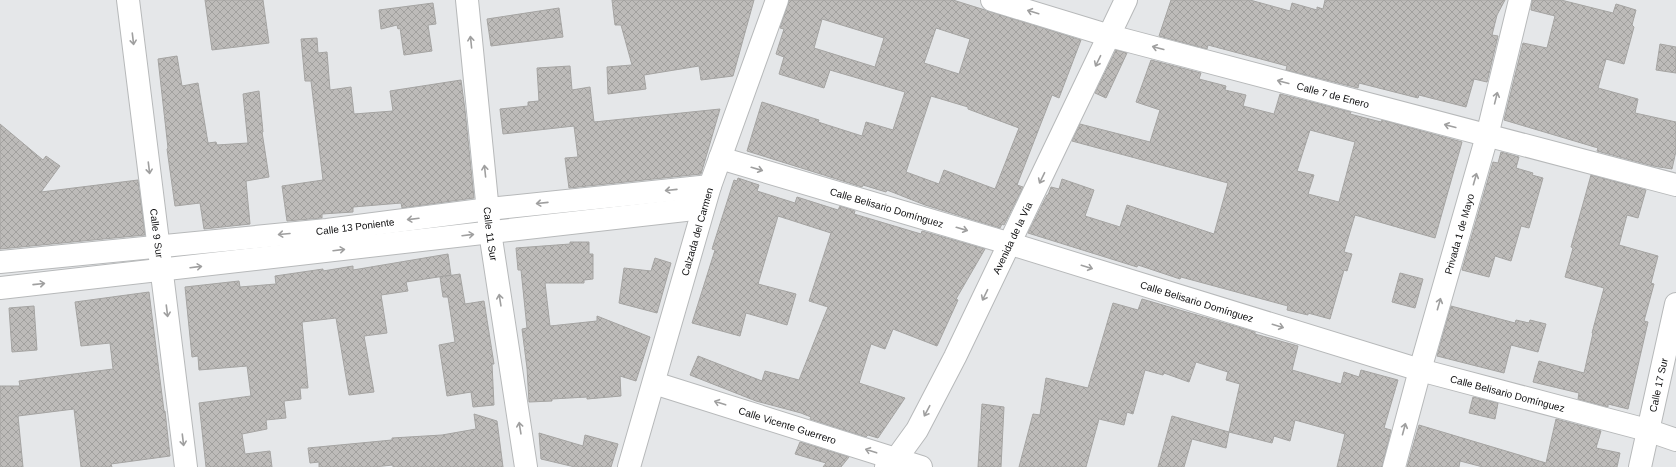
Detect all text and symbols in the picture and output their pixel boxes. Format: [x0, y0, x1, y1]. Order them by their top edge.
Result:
one-way arrow [1026, 8, 1039, 15]
one-way arrow [129, 32, 137, 45]
one-way arrow [468, 36, 475, 49]
one-way arrow [1151, 44, 1164, 52]
one-way arrow [1094, 55, 1101, 67]
one-way arrow [1277, 77, 1290, 85]
street label: Calle 7 de Enero [1295, 80, 1371, 110]
one-way arrow [1493, 91, 1501, 104]
one-way arrow [1443, 121, 1456, 129]
one-way arrow [145, 161, 153, 174]
one-way arrow [481, 165, 488, 178]
one-way arrow [750, 166, 763, 173]
one-way arrow [1038, 172, 1045, 184]
one-way arrow [1472, 173, 1479, 186]
one-way arrow [665, 186, 678, 193]
street label: Calzada del Carmen [679, 186, 715, 277]
street label: Calle Belisario Domínguez [829, 186, 945, 230]
street label: Privada 1 de Mayo [1443, 192, 1476, 276]
one-way arrow [536, 200, 549, 207]
street label: Avenida de la Vía [991, 200, 1035, 276]
street label: Calle 11 Sur [482, 206, 499, 262]
street label: Calle 9 Sur [148, 208, 165, 259]
one-way arrow [407, 215, 420, 223]
street label: Calle 13 Poniente [315, 216, 396, 237]
one-way arrow [956, 226, 969, 233]
one-way arrow [278, 230, 291, 237]
one-way arrow [461, 231, 474, 239]
one-way arrow [332, 246, 345, 254]
one-way arrow [189, 263, 202, 270]
one-way arrow [1080, 264, 1093, 271]
street label: Calle Belisario Domínguez [1139, 279, 1255, 324]
one-way arrow [32, 280, 45, 288]
one-way arrow [981, 289, 988, 301]
one-way arrow [496, 294, 504, 307]
one-way arrow [1436, 298, 1443, 311]
one-way arrow [163, 304, 171, 317]
one-way arrow [1271, 323, 1284, 330]
street label: Calle 17 Sur [1647, 356, 1670, 413]
street label: Calle Belisario Domínguez [1449, 373, 1566, 414]
one-way arrow [714, 399, 727, 406]
street label: Calle Vicente Guerrero [737, 405, 838, 446]
one-way arrow [922, 405, 930, 417]
one-way arrow [516, 422, 524, 435]
one-way arrow [1401, 423, 1408, 436]
one-way arrow [179, 433, 187, 446]
one-way arrow [864, 447, 877, 454]

